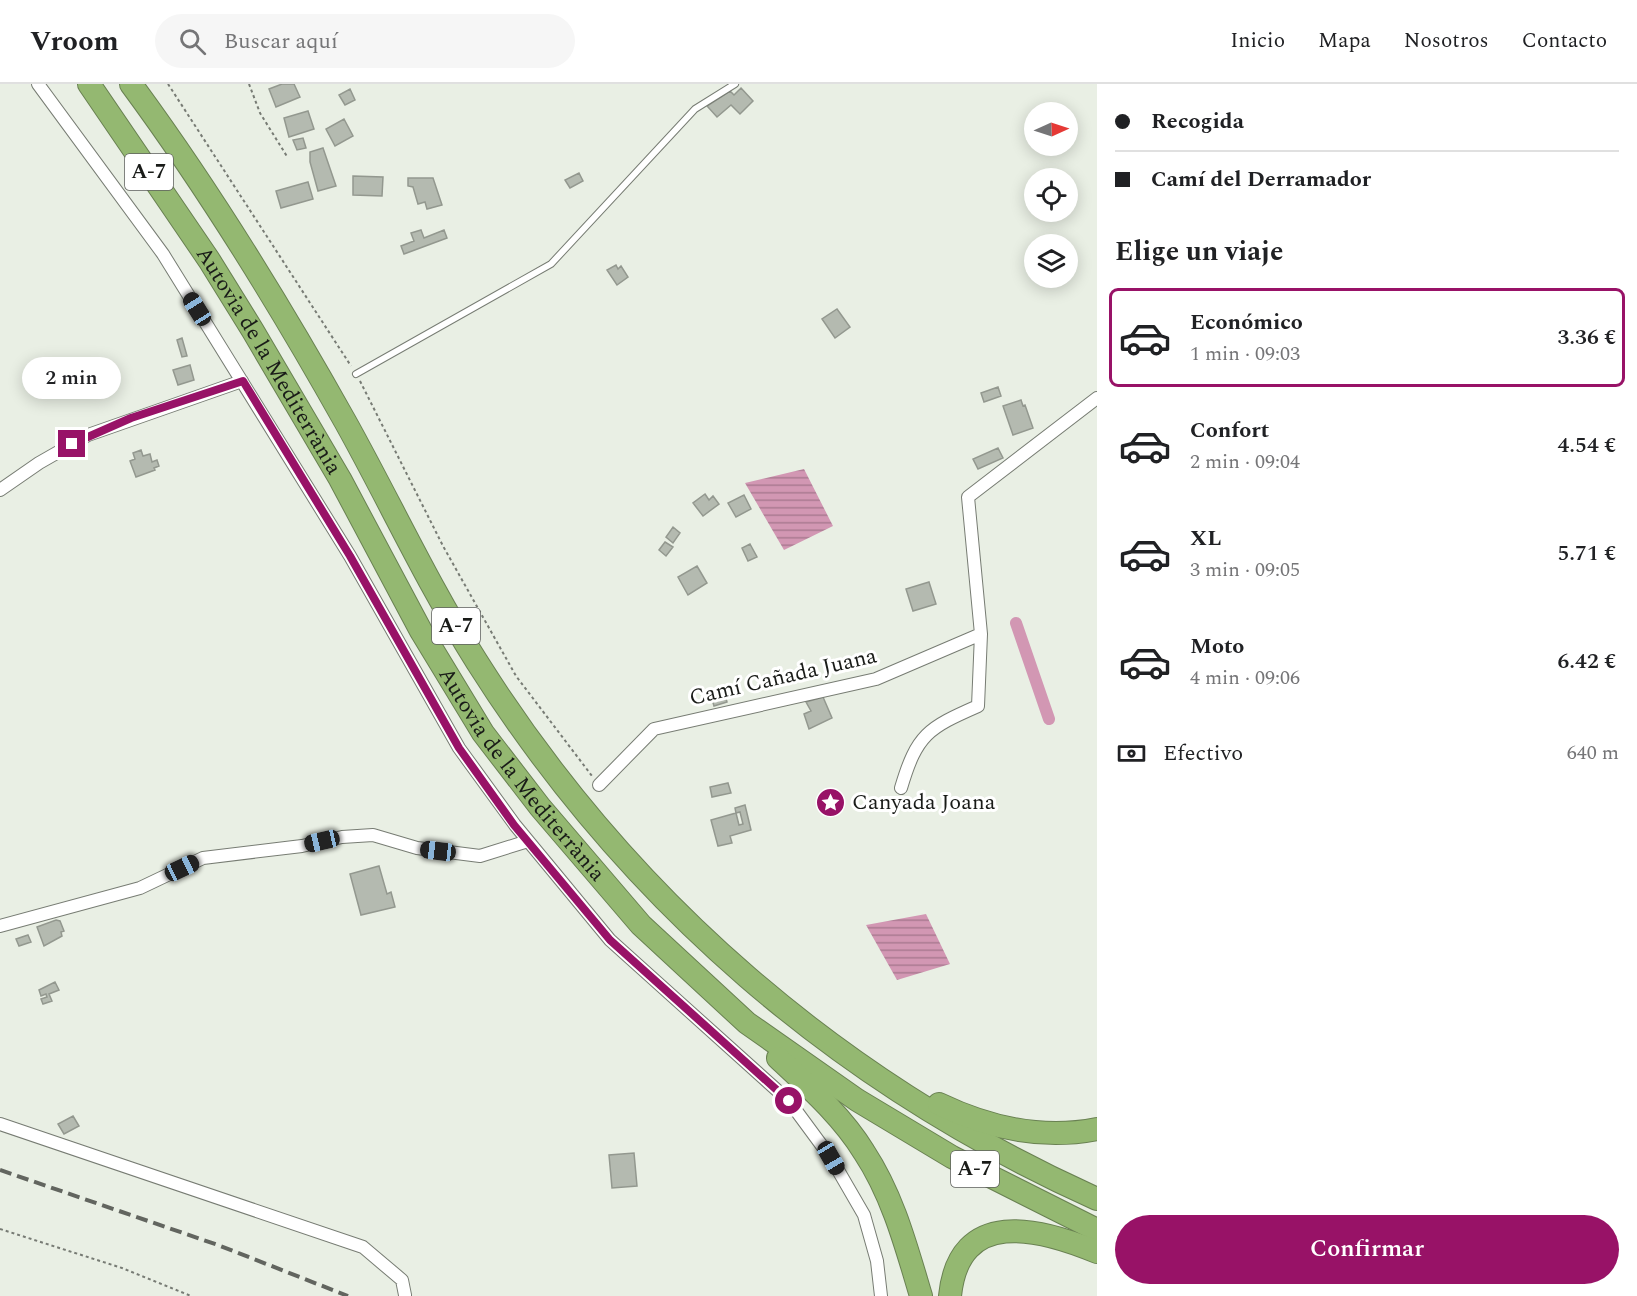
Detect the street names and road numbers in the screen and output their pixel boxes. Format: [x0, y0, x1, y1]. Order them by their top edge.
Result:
road number: A-7 [125, 154, 173, 190]
street label: Autovia de la Mediterrània [188, 239, 351, 481]
road number: A-7 [432, 608, 480, 644]
street label: Camí Cañada Juana [686, 639, 880, 715]
street label: Autovia de la Mediterrània [430, 661, 613, 889]
road number: A-7 [951, 1151, 999, 1187]

